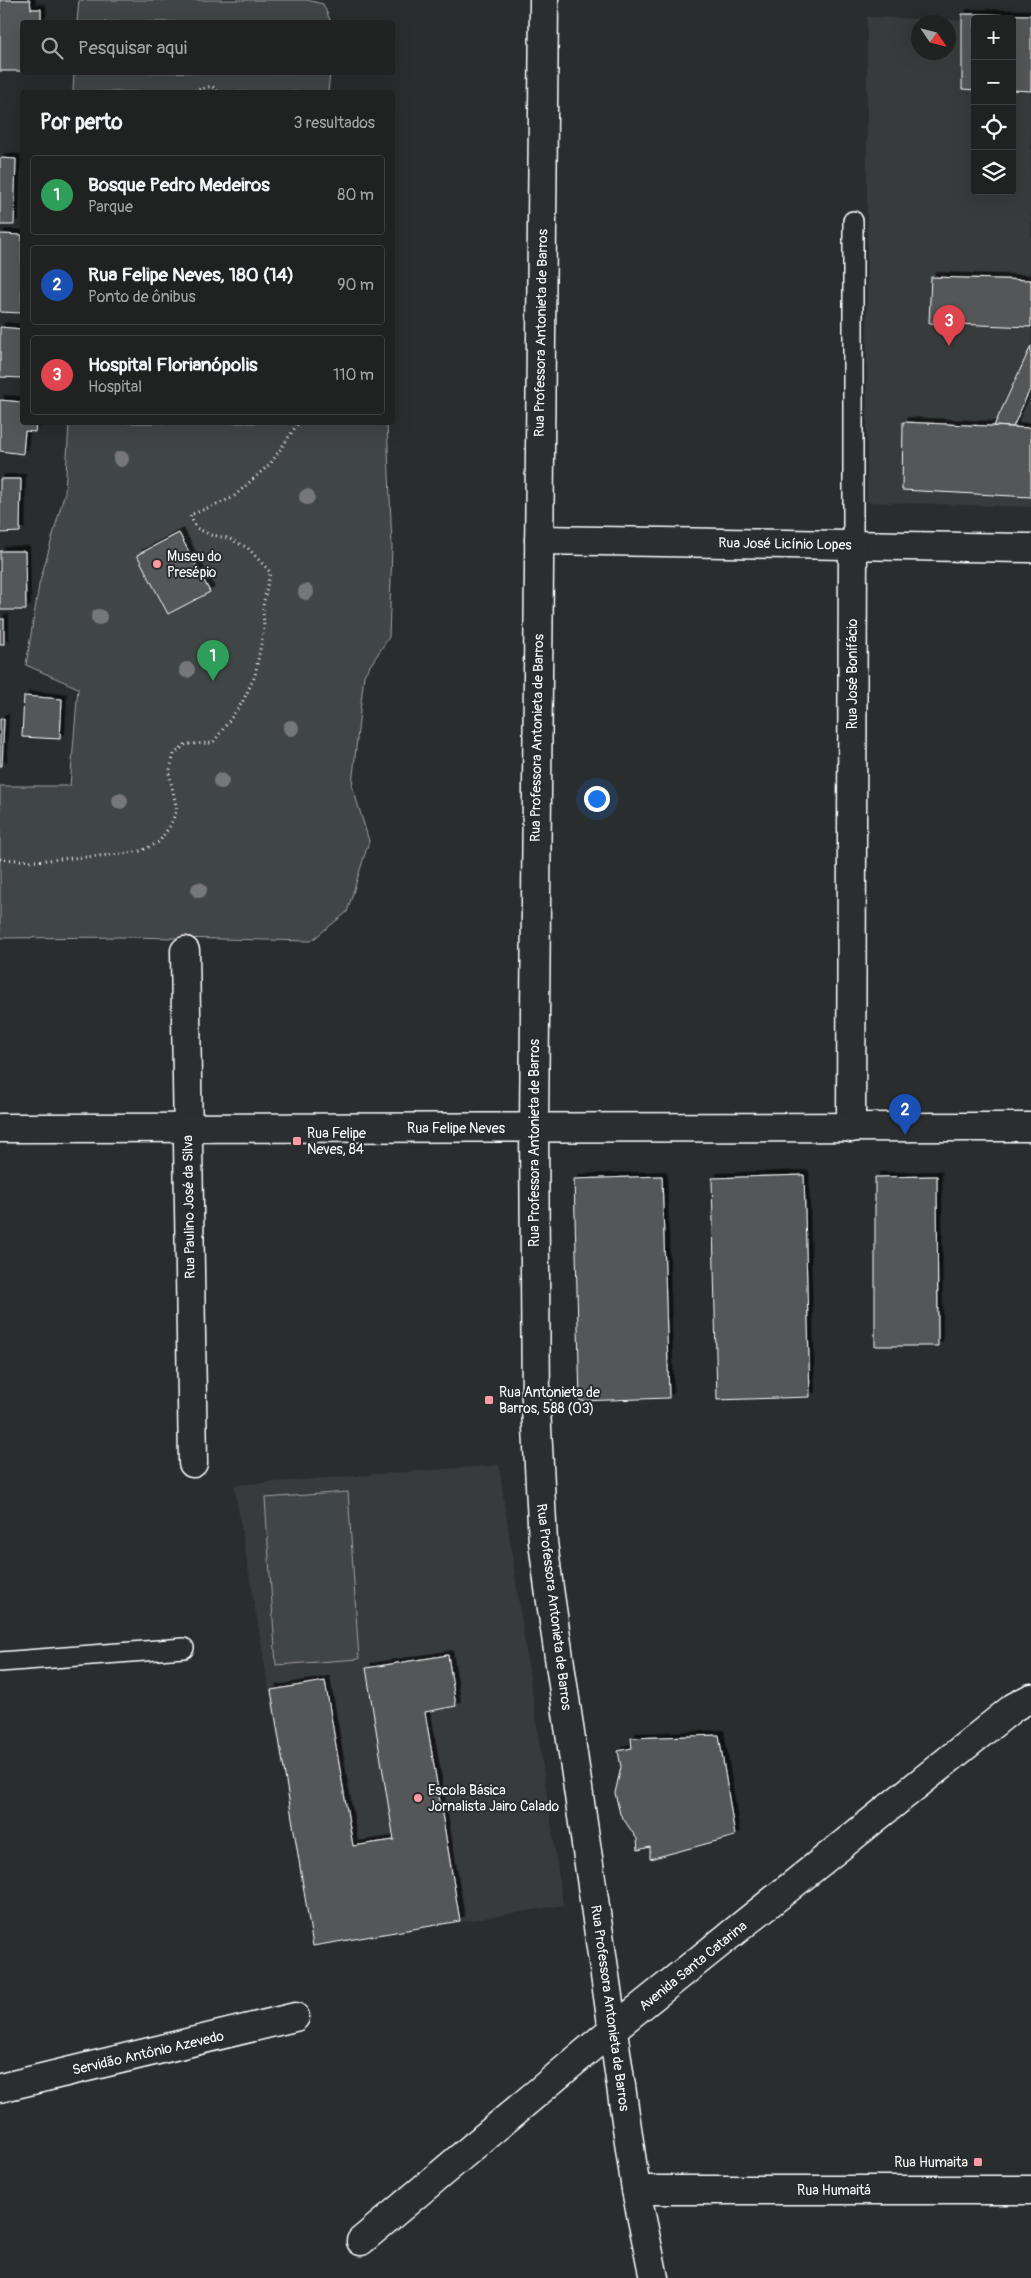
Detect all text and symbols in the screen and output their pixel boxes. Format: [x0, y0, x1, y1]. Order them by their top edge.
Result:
north arrow [911, 15, 956, 60]
map controls [971, 15, 1016, 195]
button: + [971, 15, 1016, 60]
search box [20, 20, 395, 75]
icon: search [38, 34, 66, 62]
text: Pesquisar aqui [78, 36, 187, 60]
button: − [971, 60, 1016, 105]
button: locate [971, 105, 1016, 150]
text: Por perto [40, 109, 122, 136]
text: 3 resultados [293, 113, 375, 133]
button: layers [971, 150, 1016, 195]
text: Bosque Pedro Medeiros [88, 173, 270, 197]
text: 1 [54, 185, 60, 205]
text: 80 m [337, 185, 374, 205]
text: Parque [88, 197, 133, 217]
street label: Rua Professora Antonieta de Barros [531, 228, 551, 437]
text: Rua Felipe Neves, 180 (14) [88, 263, 294, 287]
text: 2 [53, 275, 61, 295]
text: 90 m [337, 275, 374, 295]
text: Ponto de ônibus [88, 287, 196, 307]
pin: 3 [933, 305, 965, 346]
text: Hospital Florianópolis [88, 353, 258, 377]
text: 3 [53, 365, 61, 385]
text: 110 m [333, 365, 374, 385]
text: Hospital [88, 377, 142, 397]
street label: Rua José Licínio Lopes [718, 534, 853, 554]
place label: Museu do Presépio [167, 548, 222, 581]
marker: Museu do Presépio [151, 558, 163, 570]
street label: Rua José Bonifácio [844, 618, 861, 729]
street label: Rua Professora Antonieta de Barros [527, 633, 547, 842]
pin: 1 [197, 640, 229, 681]
your location [584, 786, 610, 812]
street label: Rua Professora Antonieta de Barros [526, 1038, 543, 1247]
pin: 2 [889, 1094, 921, 1135]
street label: Rua Felipe Neves [407, 1120, 506, 1137]
place label: Rua Felipe Neves, 84 [307, 1125, 366, 1158]
street label: Rua Paulino José da Silva [179, 1135, 199, 1279]
marker: Rua Felipe Neves, 84 [291, 1135, 303, 1147]
place label: Rua Antonieta de Barros, 588 (03) [499, 1384, 600, 1417]
marker: Rua Antonieta de Barros, 588 (03) [483, 1394, 495, 1406]
street label: Rua Professora Antonieta de Barros [533, 1503, 575, 1712]
place label: Escola Básica Jornalista Jairo Calado [428, 1782, 559, 1815]
marker: Escola Básica Jornalista Jairo Calado [412, 1792, 424, 1804]
street label: Rua Professora Antonieta de Barros [587, 1904, 633, 2113]
street label: Avenida Santa Catarina [636, 1917, 750, 2015]
street label: Servidão Antônio Azevedo [71, 2027, 226, 2079]
place label: Rua Humaita [894, 2154, 968, 2171]
marker: Rua Humaita [972, 2156, 984, 2168]
street label: Rua Humaitá [797, 2182, 871, 2199]

